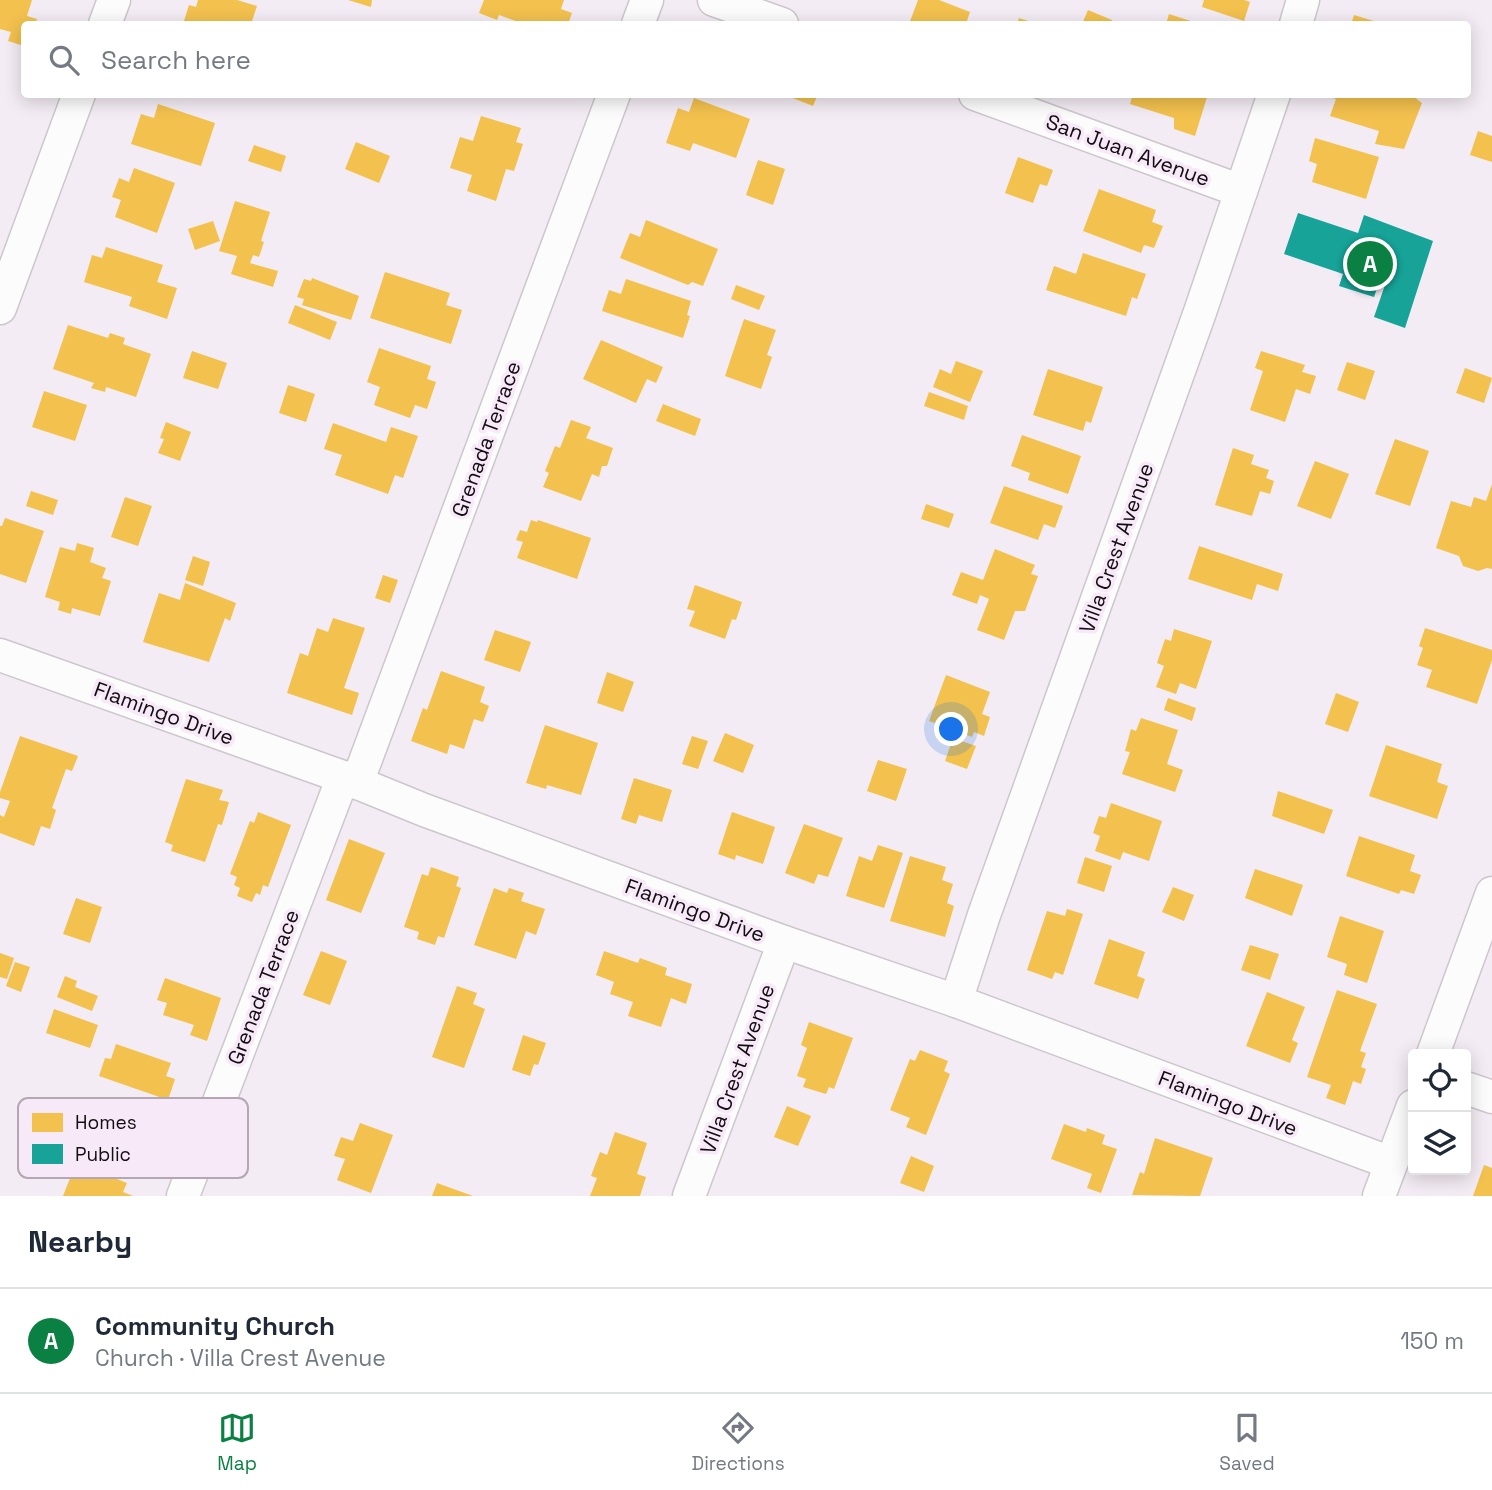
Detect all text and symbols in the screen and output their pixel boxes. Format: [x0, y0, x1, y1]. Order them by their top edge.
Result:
search box [21, 21, 1471, 98]
icon: search [45, 41, 83, 79]
text: Search here [101, 43, 251, 77]
street label: San Juan Avenue [1042, 108, 1214, 192]
pin: A [1347, 238, 1393, 290]
street label: Grenada Terrace [445, 357, 527, 521]
street label: Villa Crest Avenue [1073, 459, 1159, 637]
street label: Flamingo Drive [90, 675, 238, 751]
your location [934, 712, 968, 746]
street label: Flamingo Drive [621, 872, 769, 948]
street label: Grenada Terrace [221, 906, 305, 1068]
street label: Villa Crest Avenue [694, 980, 780, 1158]
map controls [1408, 1049, 1471, 1175]
button: locate [1408, 1049, 1471, 1112]
street label: Flamingo Drive [1155, 1064, 1301, 1142]
legend [18, 1098, 248, 1178]
text: Homes [75, 1110, 137, 1135]
button: layers [1408, 1112, 1471, 1175]
text: Public [75, 1142, 131, 1167]
text: Nearby [28, 1222, 132, 1261]
text: Community Church [95, 1309, 335, 1343]
text: A [44, 1326, 58, 1356]
text: 150 m [1400, 1326, 1464, 1356]
text: Church · Villa Crest Avenue [95, 1343, 386, 1373]
tab: Map [217, 1409, 257, 1476]
tab: Directions [692, 1409, 785, 1476]
tab: Saved [1219, 1409, 1275, 1476]

